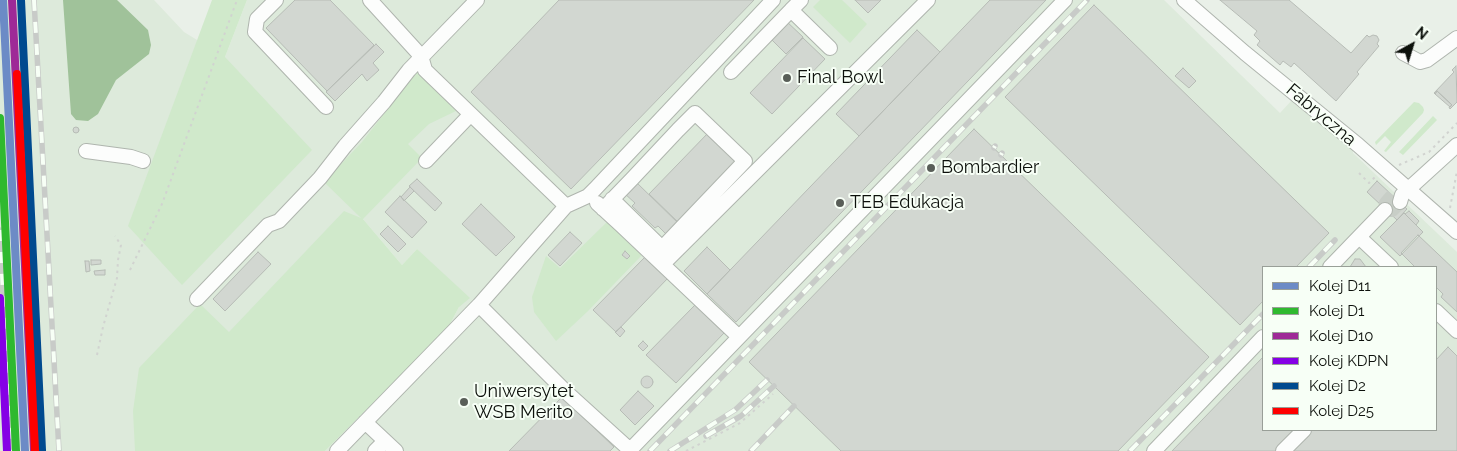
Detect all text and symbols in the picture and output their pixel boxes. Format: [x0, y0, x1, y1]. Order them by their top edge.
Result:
north arrow [1387, 20, 1437, 70]
text: N [1412, 24, 1431, 43]
place label: Final Bowl [797, 67, 883, 89]
marker: Final Bowl [781, 72, 793, 84]
street label: Fabryczna [1281, 79, 1361, 151]
place label: Bombardier [941, 157, 1039, 179]
marker: Bombardier [925, 162, 937, 174]
place label: TEB Edukacja [850, 192, 964, 214]
marker: TEB Edukacja [834, 197, 846, 209]
legend [1262, 266, 1437, 431]
text: Kolej D11 [1309, 277, 1371, 295]
text: Kolej D1 [1309, 302, 1364, 320]
text: Kolej D10 [1309, 327, 1374, 345]
text: Kolej KDPN [1309, 352, 1388, 370]
text: Kolej D2 [1309, 377, 1366, 395]
place label: Uniwersytet WSB Merito [474, 381, 574, 424]
marker: Uniwersytet WSB Merito [458, 396, 470, 408]
text: Kolej D25 [1309, 402, 1374, 420]

